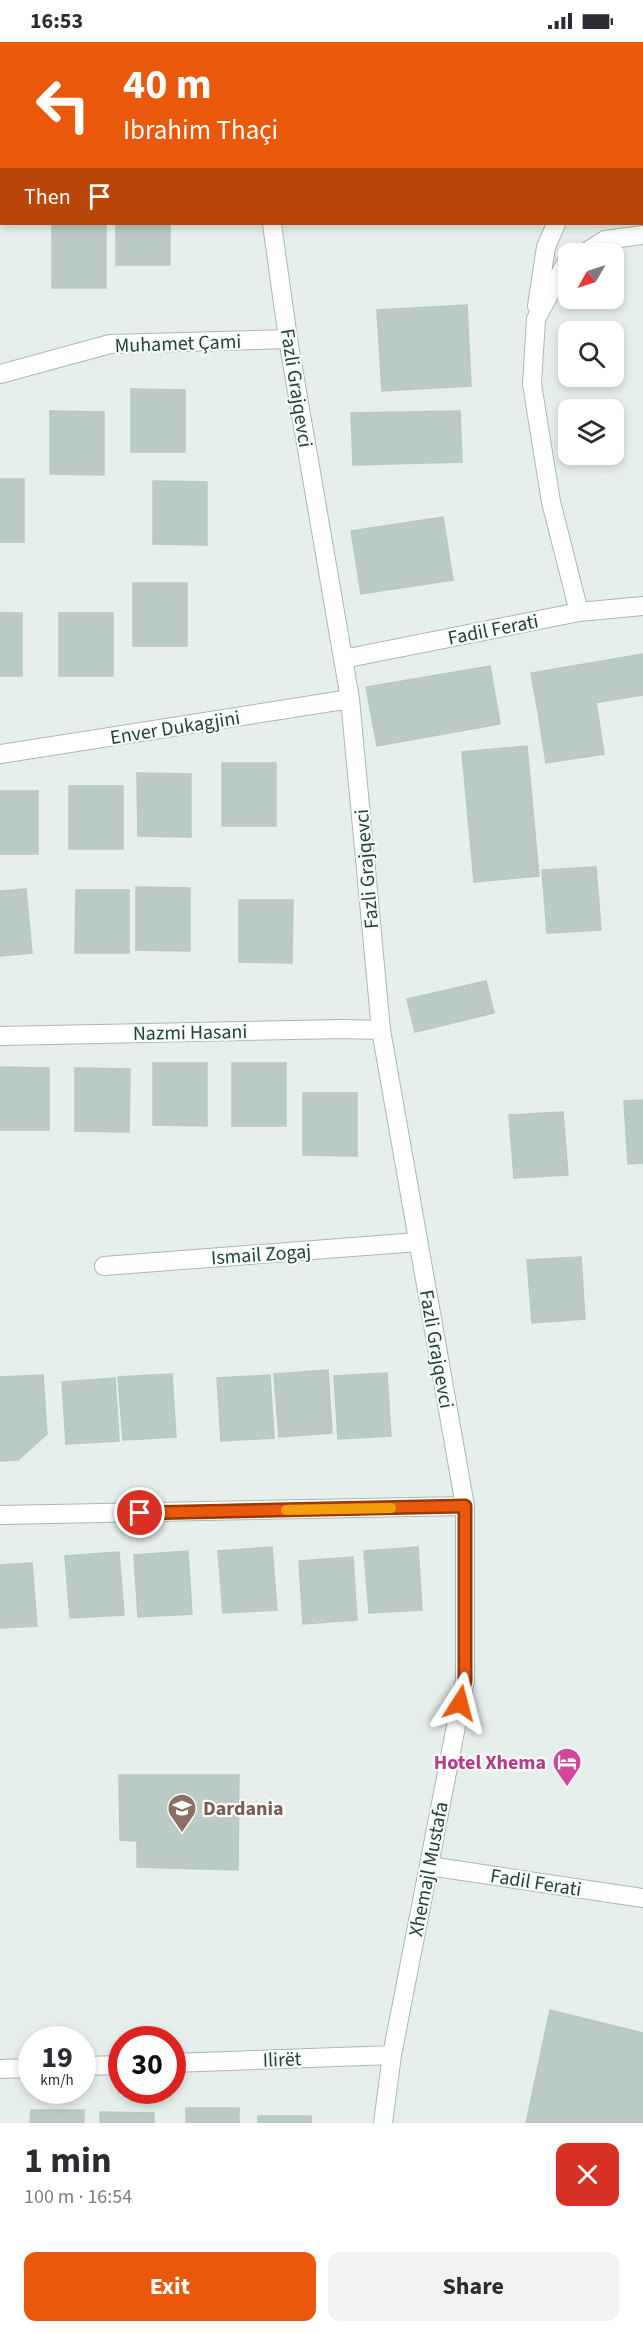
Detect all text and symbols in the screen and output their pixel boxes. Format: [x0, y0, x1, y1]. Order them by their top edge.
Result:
text: 16:53 [30, 5, 83, 37]
text: 40 m [123, 55, 212, 115]
icon: left [24, 66, 102, 144]
text: Ibrahim Thaçi [123, 111, 278, 150]
icon: arrive [83, 180, 116, 213]
text: Then [24, 181, 71, 213]
north arrow [558, 243, 624, 309]
map controls [558, 243, 624, 465]
button: search [558, 321, 624, 387]
street label: Fazli Grajqevci [273, 327, 319, 450]
street label: Muhamet Çami [114, 328, 242, 360]
button: layers [558, 399, 624, 465]
street label: Fadil Ferati [445, 607, 541, 652]
street label: Enver Dukagjini [108, 704, 242, 752]
street label: Fazli Grajqevci [348, 808, 386, 930]
street label: Nazmi Hasani [133, 1018, 247, 1048]
street label: Ismail Zogaj [210, 1238, 312, 1272]
street label: Fazli Grajqevci [412, 1288, 460, 1411]
pin [114, 1487, 165, 1538]
icon: arrive [123, 1496, 156, 1529]
position arrow [428, 1671, 492, 1735]
hotel icon: Hotel Xhema [551, 1746, 583, 1788]
place label: Hotel Xhema [434, 1749, 546, 1777]
school or university icon: Dardania [166, 1792, 198, 1834]
place label: Dardania [203, 1795, 284, 1823]
street label: Xhemajl Mustafa [402, 1799, 456, 1939]
street label: Fadil Ferati [488, 1862, 583, 1904]
speed limit sign: 30 [108, 2026, 186, 2104]
text: 19 [41, 2036, 73, 2079]
street label: Ilirët [262, 2045, 302, 2075]
text: km/h [40, 2070, 74, 2091]
text: 1 min [24, 2135, 112, 2186]
button: close [556, 2143, 619, 2206]
text: 100 m · 16:54 [24, 2183, 132, 2211]
button: Exit [24, 2252, 316, 2321]
button: Share [328, 2252, 619, 2321]

